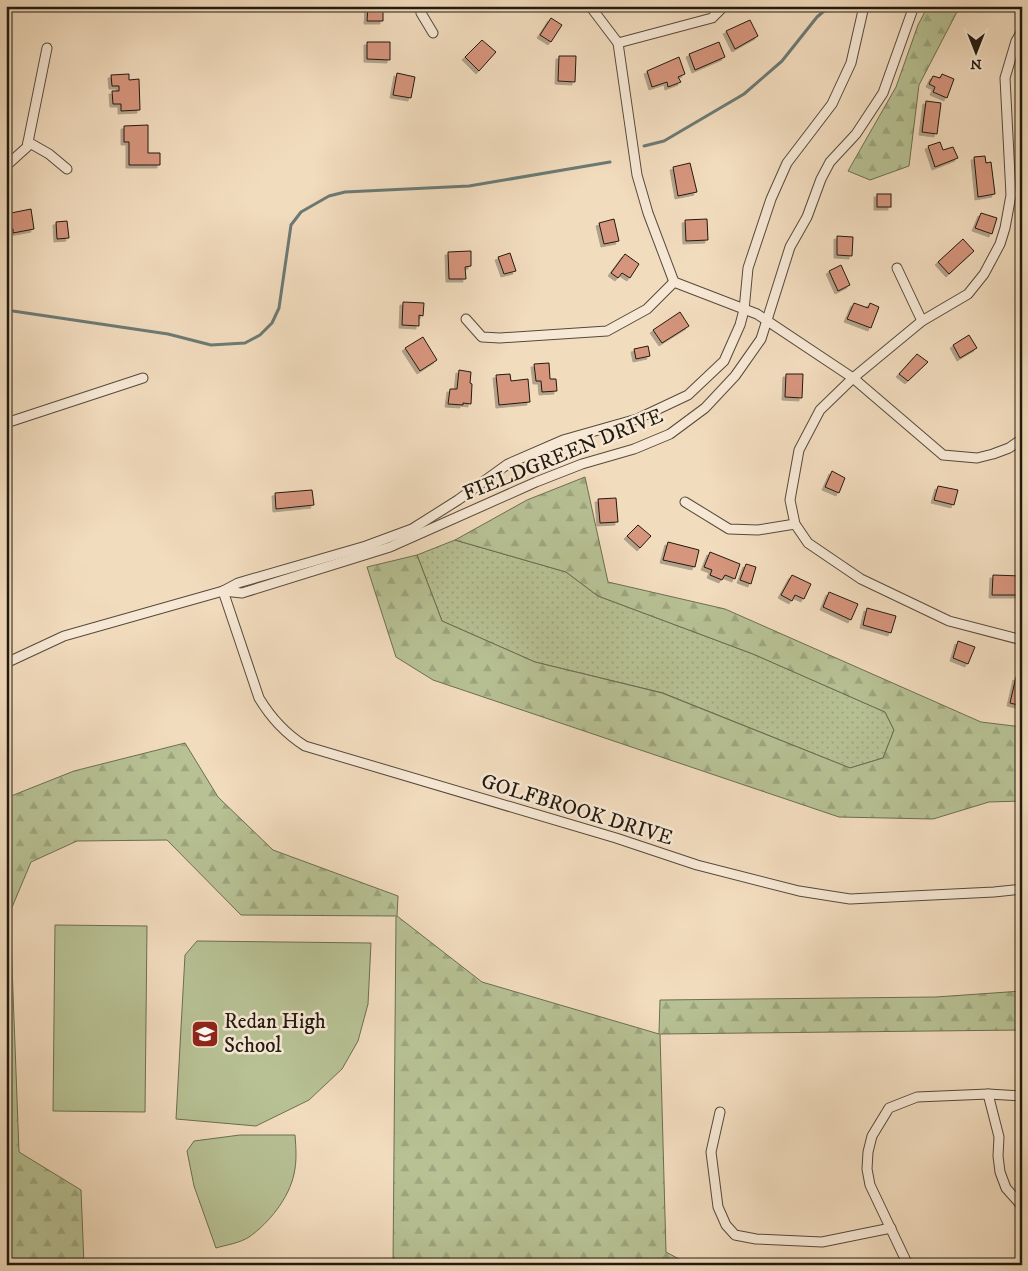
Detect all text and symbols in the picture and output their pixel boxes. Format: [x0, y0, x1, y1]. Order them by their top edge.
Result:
north arrow [950, 28, 1000, 78]
text: N [970, 55, 982, 73]
street label: FIELDGREEN DRIVE [459, 403, 667, 507]
street label: GOLFBROOK DRIVE [478, 768, 676, 852]
place label: Redan High School [224, 1009, 326, 1059]
school or university icon: Redan High School [190, 1019, 220, 1049]

